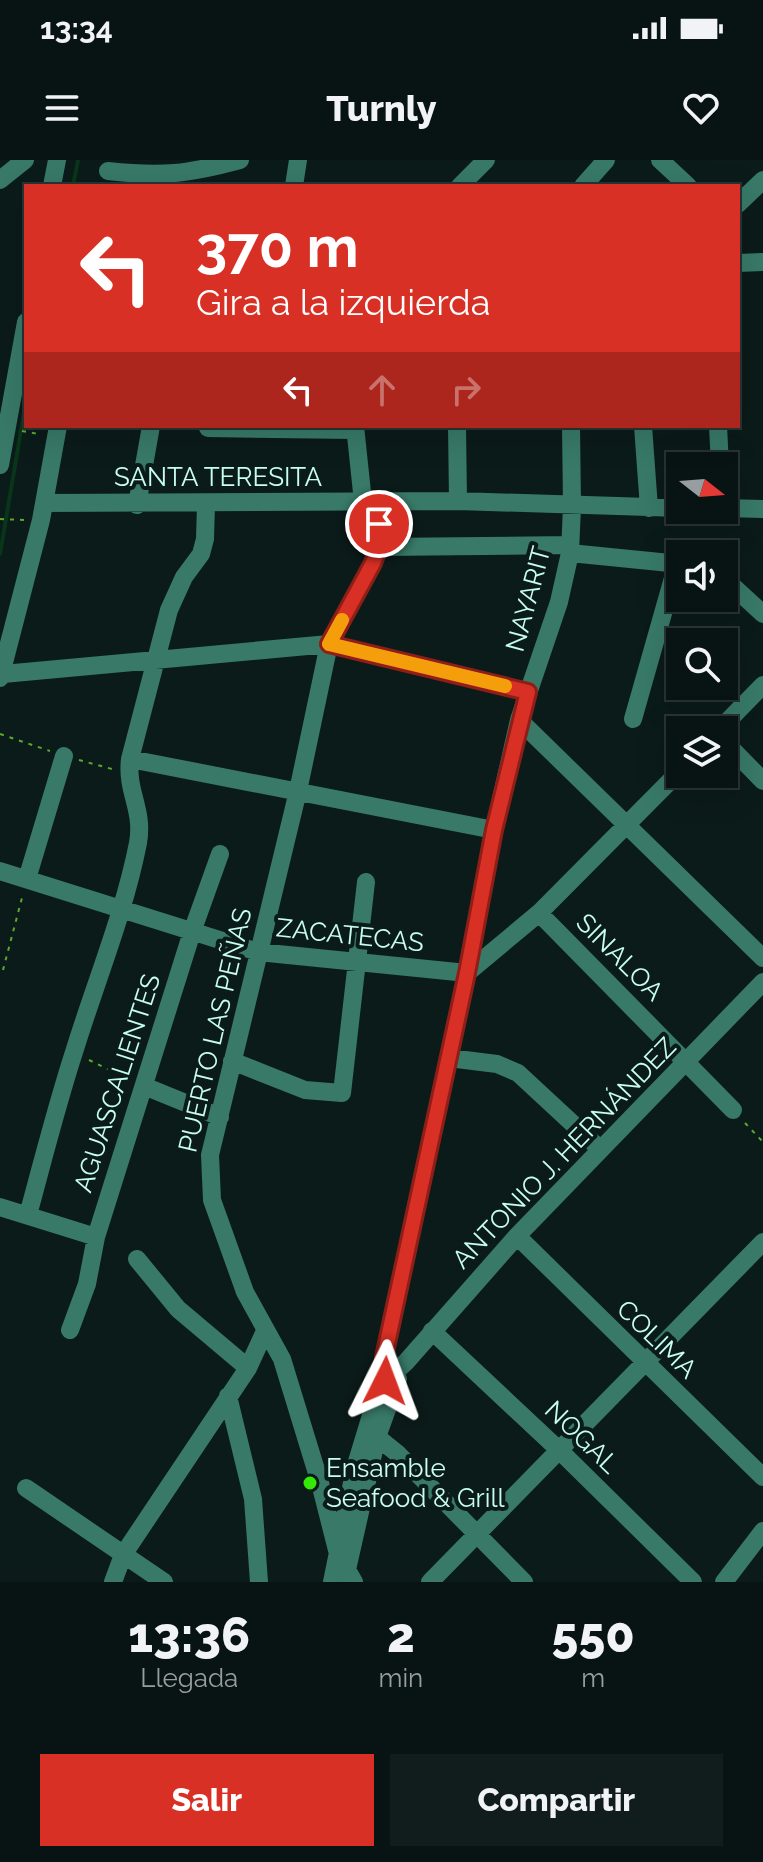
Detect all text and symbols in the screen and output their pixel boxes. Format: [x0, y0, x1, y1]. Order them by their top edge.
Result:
text: 13:34 [40, 11, 113, 46]
icon: menu [40, 86, 84, 130]
icon: heart [679, 86, 723, 130]
text: Turnly [326, 87, 437, 129]
text: 370 m [196, 214, 359, 280]
icon: left [64, 216, 168, 320]
text: Gira a la izquierda [196, 281, 490, 323]
icon: left [276, 368, 320, 412]
icon: ahead [360, 368, 404, 412]
icon: right [444, 368, 488, 412]
north arrow [666, 452, 738, 524]
map controls [666, 452, 738, 788]
street label: SANTA TERESITA [114, 462, 322, 492]
pin [345, 490, 413, 558]
icon: arrive [357, 502, 401, 546]
button: sound [666, 540, 738, 612]
street label: NAYARIT [500, 543, 556, 655]
button: search [666, 628, 738, 700]
button: layers [666, 716, 738, 788]
street label: PUERTO LAS PEÑAS [172, 905, 258, 1155]
street label: SINALOA [570, 907, 670, 1007]
street label: ZACATECAS [275, 912, 425, 958]
street label: AGUASCALIENTES [68, 970, 166, 1196]
street label: ANTONIO J. HERNÁNDEZ [446, 1032, 682, 1274]
street label: COLIMA [611, 1294, 703, 1385]
position arrow [343, 1339, 427, 1423]
street label: NOGAL [539, 1395, 625, 1479]
place label: Ensamble Seafood & Grill [326, 1453, 505, 1513]
marker: Ensamble Seafood & Grill [301, 1474, 319, 1492]
text: 13:36 [128, 1607, 250, 1663]
text: 2 [387, 1607, 415, 1663]
text: 550 [552, 1607, 635, 1663]
text: Llegada [140, 1663, 238, 1693]
text: min [379, 1663, 423, 1693]
text: m [581, 1663, 605, 1693]
button: Salir [40, 1754, 374, 1846]
button: Compartir [390, 1754, 723, 1846]

